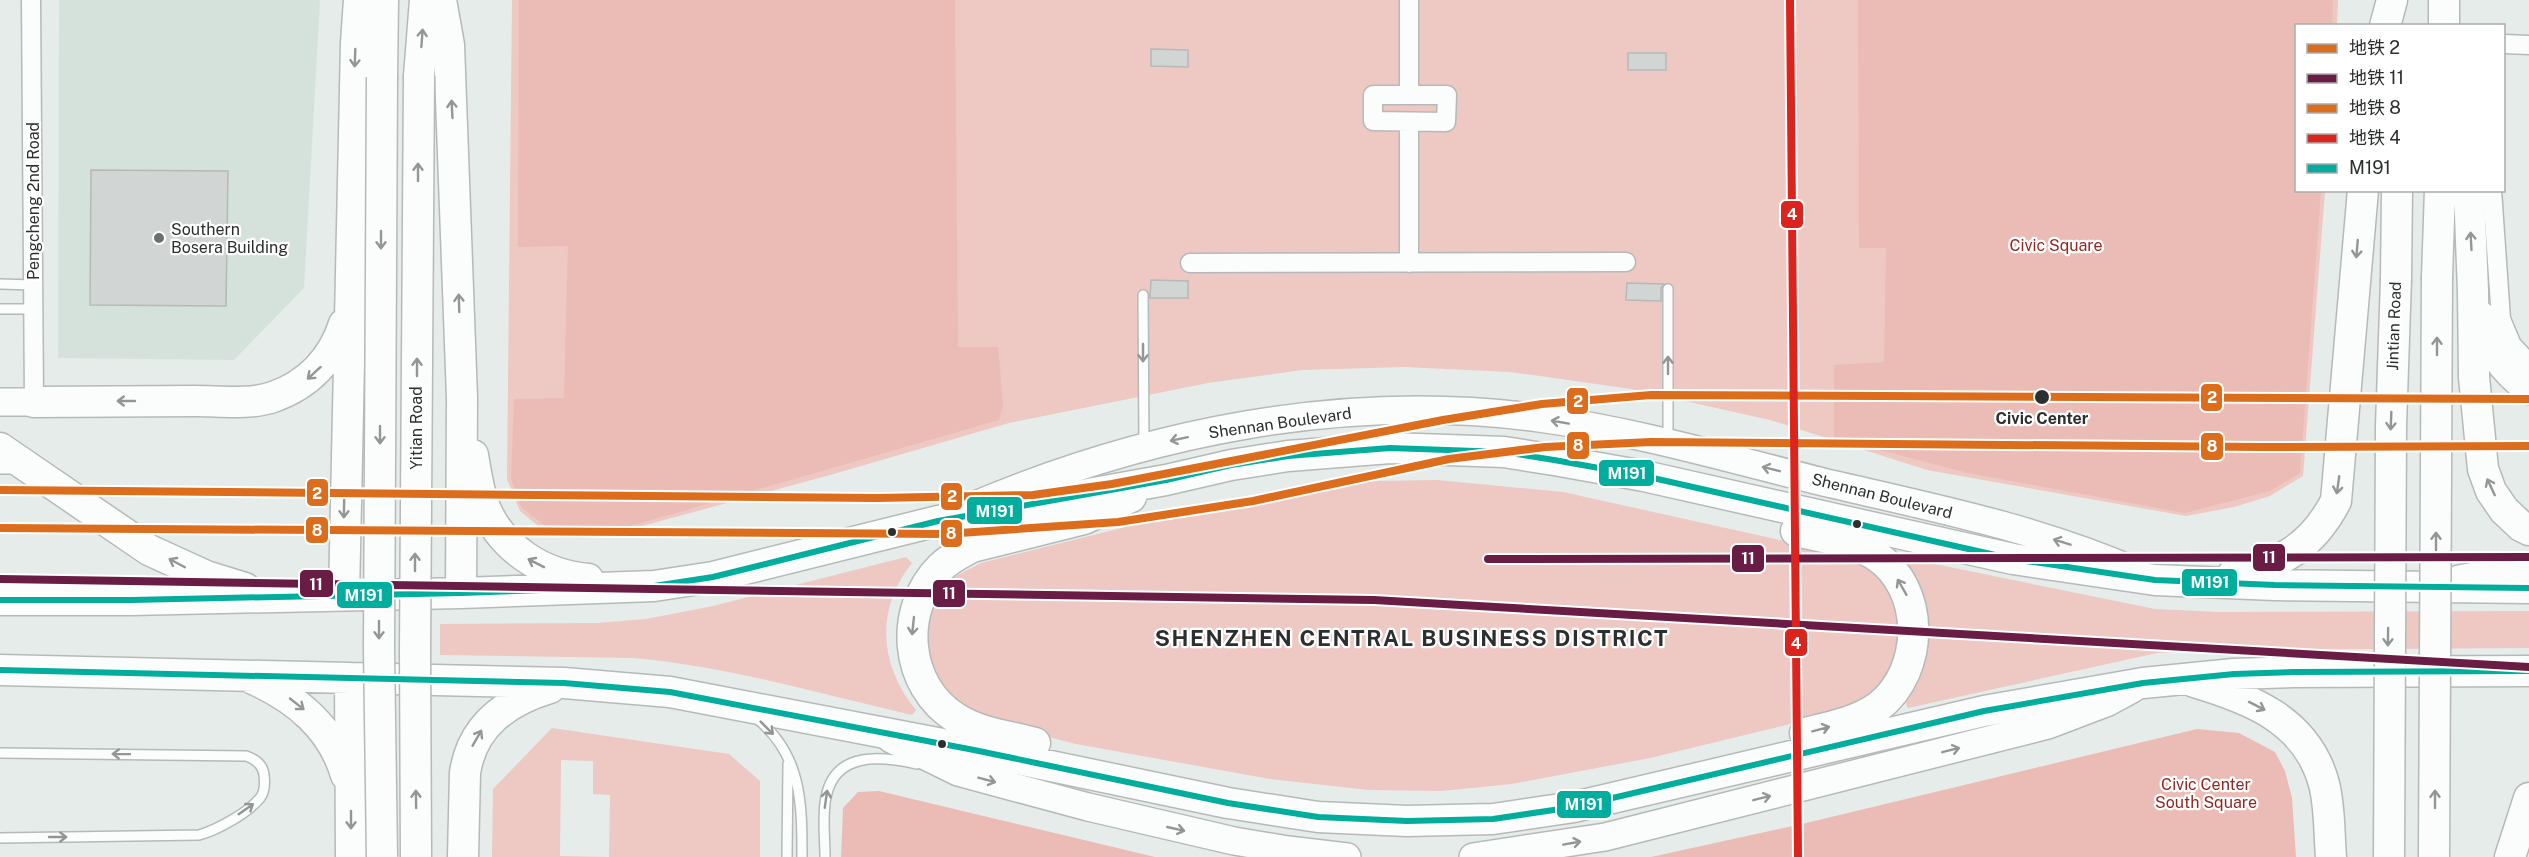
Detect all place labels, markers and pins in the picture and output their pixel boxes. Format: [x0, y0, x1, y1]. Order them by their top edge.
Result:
place label: Southern Bosera Building [171, 220, 288, 257]
marker: Southern Bosera Building [152, 231, 166, 245]
marker: Civic Center [2033, 388, 2051, 406]
place label: Civic Center [1996, 409, 2089, 428]
unlabelled marker [1851, 518, 1863, 530]
unlabelled marker [886, 526, 898, 538]
unlabelled marker [936, 738, 948, 750]

